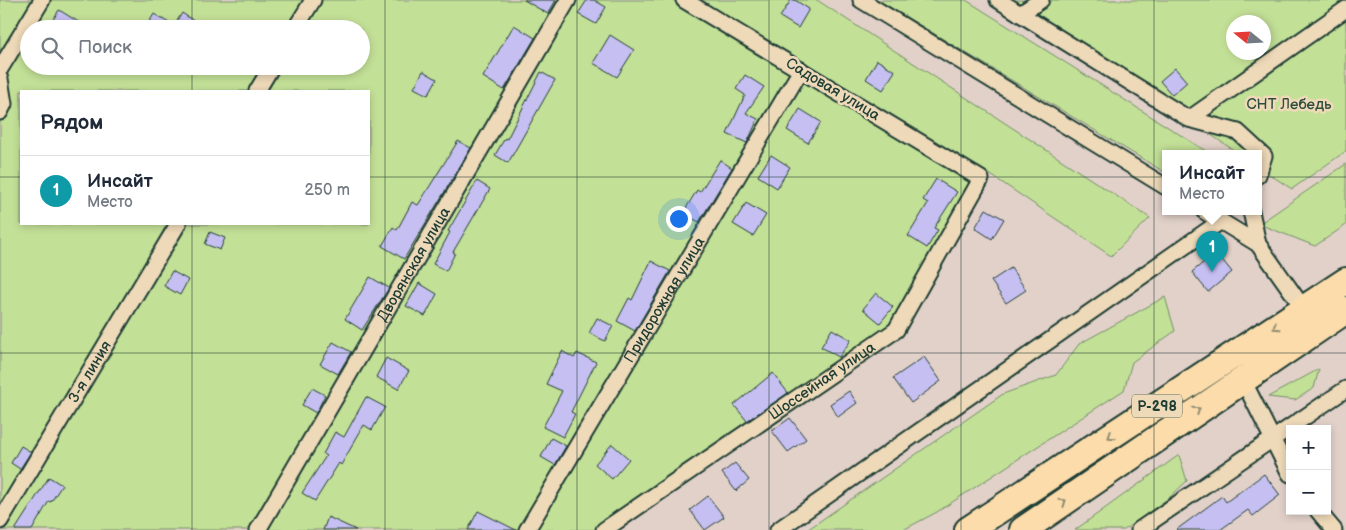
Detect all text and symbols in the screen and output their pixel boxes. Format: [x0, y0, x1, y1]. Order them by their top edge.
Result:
north arrow [1226, 15, 1271, 60]
search box [20, 20, 370, 75]
icon: search [38, 34, 66, 62]
text: Поиск [78, 36, 132, 59]
street label: Садовая улица [782, 54, 883, 125]
park label: СНТ Лебедь [1246, 95, 1332, 114]
text: Рядом [40, 110, 103, 135]
popup [1162, 150, 1262, 215]
text: Инсайт [1179, 162, 1245, 185]
text: Инсайт [87, 170, 153, 193]
text: 1 [53, 181, 59, 200]
text: 250 m [304, 181, 350, 200]
text: Место [1179, 185, 1225, 204]
text: Место [87, 193, 133, 212]
street label: Дворянская улица [373, 204, 455, 325]
your location [666, 206, 692, 232]
pin: 1 [1196, 231, 1228, 272]
street label: Придорожная улица [620, 234, 709, 366]
one-way arrow [1273, 321, 1282, 331]
street label: 3-я линия [64, 337, 116, 407]
street label: Шоссейная улица [765, 338, 879, 424]
road number: Р-298 [1132, 394, 1182, 418]
one-way arrow [1192, 407, 1201, 416]
map controls [1286, 425, 1331, 515]
button: + [1286, 425, 1331, 470]
one-way arrow [1108, 430, 1117, 439]
button: − [1286, 470, 1331, 515]
one-way arrow [1058, 499, 1067, 508]

